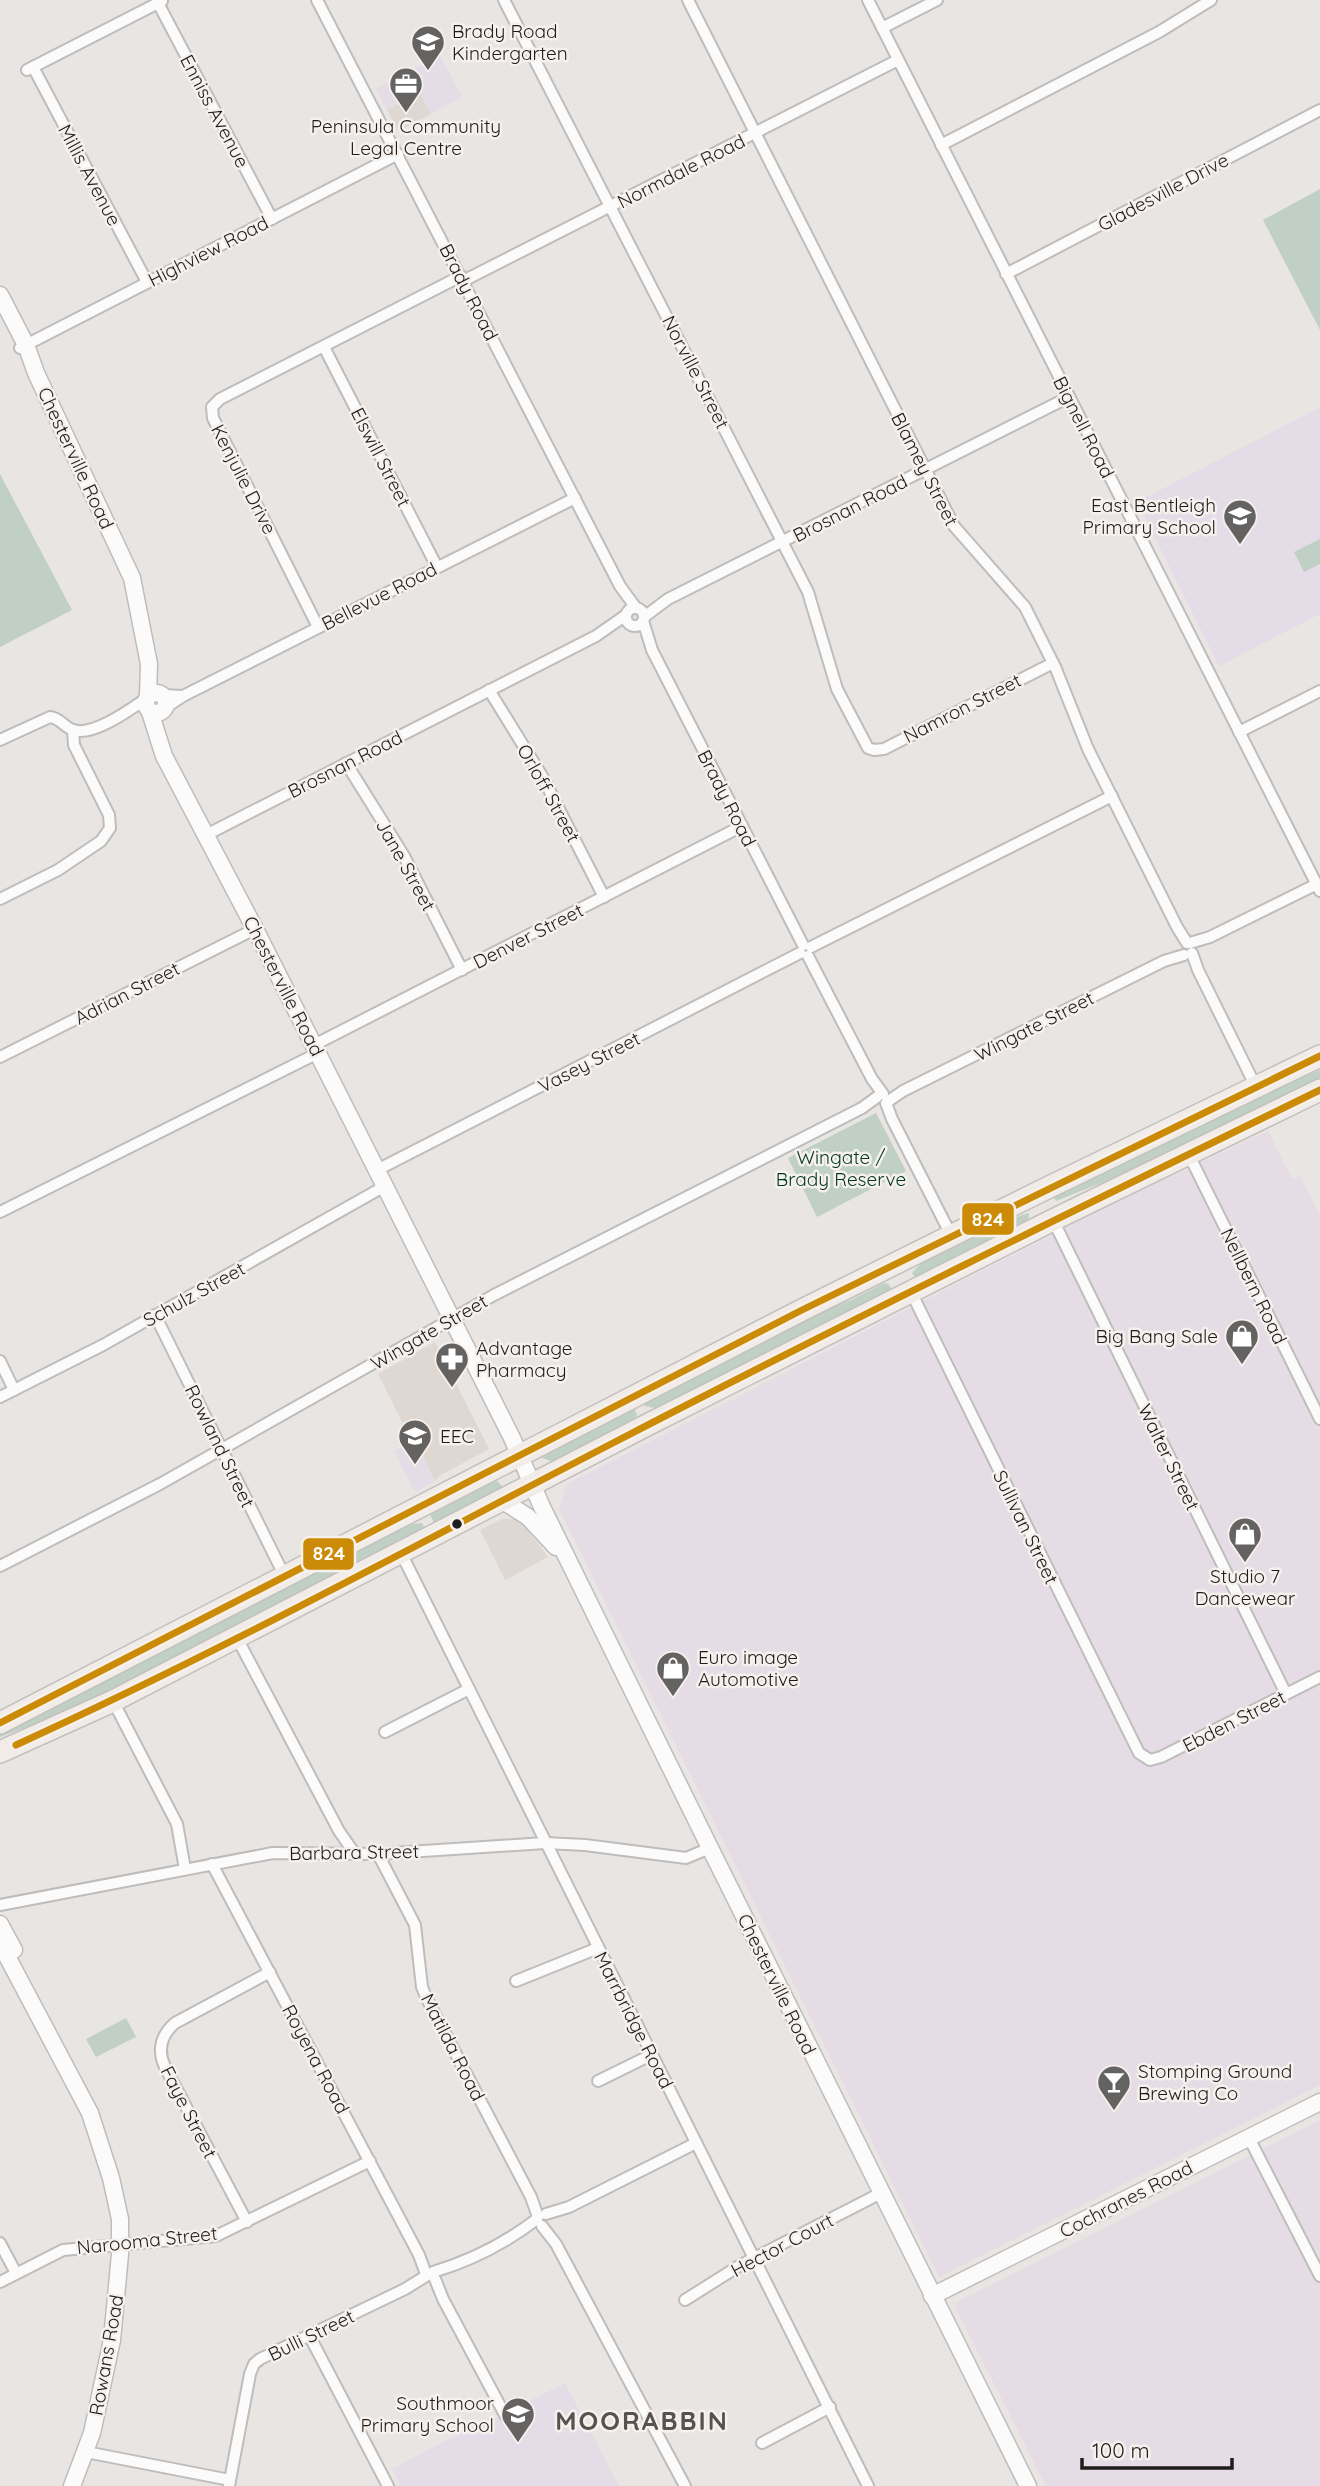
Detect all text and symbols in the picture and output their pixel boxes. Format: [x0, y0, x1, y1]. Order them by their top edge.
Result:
place label: Brady Road Kindergarten [452, 19, 568, 65]
school or university icon: Brady Road Kindergarten [409, 23, 447, 72]
street label: Enniss Avenue [175, 50, 255, 172]
office icon: Peninsula Community Legal Centre [387, 65, 425, 114]
place label: Peninsula Community Legal Centre [311, 114, 501, 160]
street label: Millis Avenue [53, 120, 127, 230]
street label: Normdale Road [613, 128, 749, 214]
street label: Gladesville Drive [1094, 147, 1232, 237]
street label: Highview Road [144, 210, 272, 292]
street label: Brady Road [434, 240, 504, 344]
street label: Norville Street [657, 311, 735, 433]
street label: Bignell Road [1048, 372, 1120, 482]
street label: Chesterville Road [33, 383, 119, 533]
street label: Elswill Street [346, 403, 416, 511]
street label: Blamey Street [886, 408, 964, 530]
street label: Kenjulie Drive [206, 420, 282, 538]
street label: Brosnan Road [789, 469, 911, 547]
place label: East Bentleigh Primary School [1083, 493, 1216, 539]
school or university icon: East Bentleigh Primary School [1221, 497, 1259, 546]
street label: Bellevue Road [317, 557, 441, 635]
street label: Namron Street [899, 668, 1025, 748]
street label: Brosnan Road [284, 725, 406, 803]
street label: Orloff Street [512, 740, 586, 846]
street label: Brady Road [692, 746, 762, 850]
street label: Jane Street [371, 815, 441, 915]
street label: Denver Street [469, 898, 587, 974]
street label: Chesterville Road [238, 912, 330, 1060]
street label: Adrian Street [70, 956, 184, 1030]
street label: Wingate Street [970, 986, 1098, 1066]
street label: Vasey Street [534, 1026, 644, 1098]
park label: Wingate / Brady Reserve [776, 1145, 906, 1191]
line badge: 824 [961, 1202, 1015, 1236]
text: 824 [972, 1207, 1004, 1231]
street label: Nellbern Road [1216, 1224, 1292, 1348]
street label: Schulz Street [139, 1256, 249, 1332]
street label: Wingate Street [366, 1289, 492, 1375]
shop icon: Big Bang Sale [1223, 1317, 1261, 1366]
place label: Big Bang Sale [1096, 1324, 1218, 1348]
place label: Advantage Pharmacy [476, 1336, 572, 1382]
pharmacy icon: Advantage Pharmacy [433, 1340, 471, 1389]
street label: Rowland Street [180, 1381, 260, 1511]
street label: Walter Street [1133, 1400, 1205, 1514]
school or university icon: EEC [396, 1417, 434, 1466]
place label: EEC [440, 1424, 474, 1448]
street label: Sullivan Street [988, 1466, 1064, 1588]
shop icon: Studio 7 Dancewear [1226, 1515, 1264, 1564]
unlabelled marker [450, 1517, 464, 1531]
line badge: 824 [302, 1537, 355, 1571]
text: 824 [313, 1541, 345, 1565]
place label: Studio 7 Dancewear [1195, 1564, 1296, 1610]
place label: Euro image Automotive [698, 1645, 799, 1691]
shop icon: Euro image Automotive [654, 1649, 692, 1698]
street label: Ebden Street [1178, 1685, 1290, 1757]
street label: Barbara Street [289, 1839, 419, 1865]
street label: Chesterville Road [732, 1910, 822, 2058]
street label: Marrbridge Road [589, 1947, 679, 2093]
street label: Matilda Road [416, 1989, 490, 2105]
street label: Royena Road [277, 2000, 355, 2118]
place label: Stomping Ground Brewing Co [1138, 2059, 1292, 2105]
street label: Faye Street [156, 2062, 222, 2162]
bar icon: Stomping Ground Brewing Co [1095, 2063, 1133, 2112]
street label: Cochranes Road [1055, 2155, 1197, 2243]
street label: Hector Court [726, 2208, 838, 2282]
street label: Narooma Street [76, 2221, 218, 2259]
street label: Rowans Road [84, 2293, 128, 2417]
street label: Bulli Street [264, 2304, 358, 2366]
place label: Southmoor Primary School [361, 2391, 495, 2437]
school or university icon: Southmoor Primary School [499, 2395, 537, 2444]
district label: MOORABBIN [555, 2404, 729, 2437]
scale bar [1082, 2426, 1232, 2470]
text: 100 m [1092, 2437, 1150, 2463]

